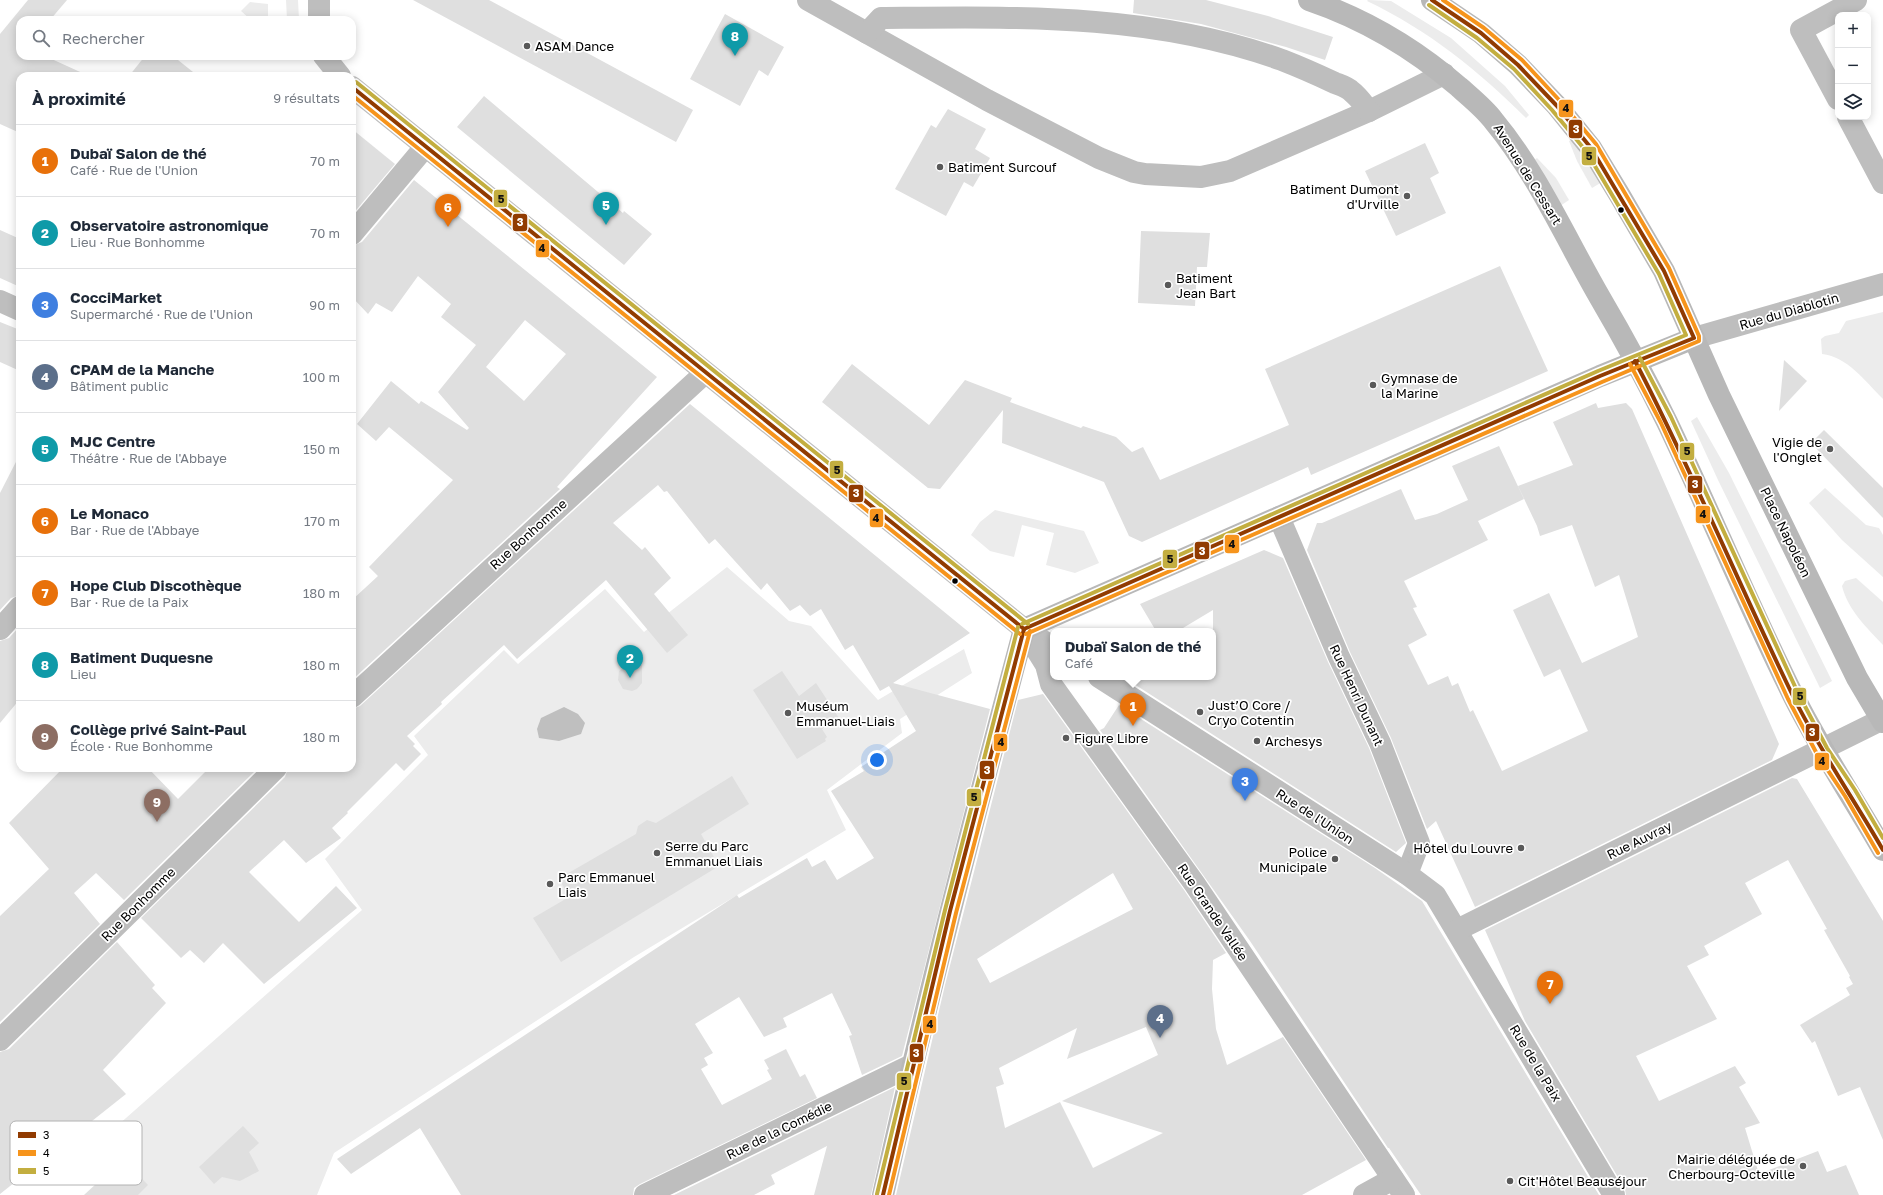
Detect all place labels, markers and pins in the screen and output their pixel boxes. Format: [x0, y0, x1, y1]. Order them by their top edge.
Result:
pin: 8 [722, 23, 748, 56]
place label: ASAM Dance [535, 38, 614, 54]
marker: ASAM Dance [522, 41, 532, 51]
place label: Batiment Surcouf [948, 159, 1057, 175]
marker: Batiment Surcouf [935, 162, 945, 172]
place label: Batiment Dumont d'Urville [1290, 181, 1399, 212]
marker: Batiment Dumont d'Urville [1402, 191, 1412, 201]
pin: 5 [593, 192, 619, 225]
pin: 6 [435, 194, 461, 227]
unlabelled marker [1616, 205, 1626, 215]
place label: Batiment Jean Bart [1176, 270, 1236, 301]
marker: Batiment Jean Bart [1163, 280, 1173, 290]
place label: Gymnase de la Marine [1381, 370, 1458, 401]
marker: Gymnase de la Marine [1368, 380, 1378, 390]
place label: Vigie de l'Onglet [1772, 434, 1822, 465]
marker: Vigie de l'Onglet [1825, 444, 1835, 454]
unlabelled marker [950, 576, 960, 586]
pin: 2 [617, 645, 643, 678]
pin: 1 [1120, 693, 1146, 726]
place label: Just’O Core / Cryo Cotentin [1208, 697, 1294, 728]
place label: Muséum Emmanuel-Liais [796, 698, 895, 729]
marker: Just’O Core / Cryo Cotentin [1195, 707, 1205, 717]
marker: Muséum Emmanuel-Liais [783, 708, 793, 718]
place label: Figure Libre [1074, 730, 1148, 746]
marker: Figure Libre [1061, 733, 1071, 743]
place label: Archesys [1265, 733, 1322, 749]
marker: Archesys [1252, 736, 1262, 746]
pin: 3 [1232, 768, 1258, 801]
pin: 9 [144, 789, 170, 822]
place label: Serre du Parc Emmanuel Liais [665, 838, 763, 869]
place label: Hôtel du Louvre [1413, 840, 1513, 856]
marker: Hôtel du Louvre [1516, 843, 1526, 853]
place label: Police Municipale [1259, 844, 1327, 875]
marker: Serre du Parc Emmanuel Liais [652, 848, 662, 858]
marker: Police Municipale [1330, 854, 1340, 864]
place label: Parc Emmanuel Liais [558, 869, 655, 900]
marker: Parc Emmanuel Liais [545, 879, 555, 889]
pin: 7 [1537, 971, 1563, 1004]
pin: 4 [1147, 1005, 1173, 1038]
place label: Mairie déléguée de Cherbourg-Octeville [1668, 1151, 1795, 1182]
marker: Mairie déléguée de Cherbourg-Octeville [1798, 1161, 1808, 1171]
place label: Cit'Hôtel Beauséjour [1518, 1173, 1646, 1189]
marker: Cit'Hôtel Beauséjour [1505, 1176, 1515, 1186]

